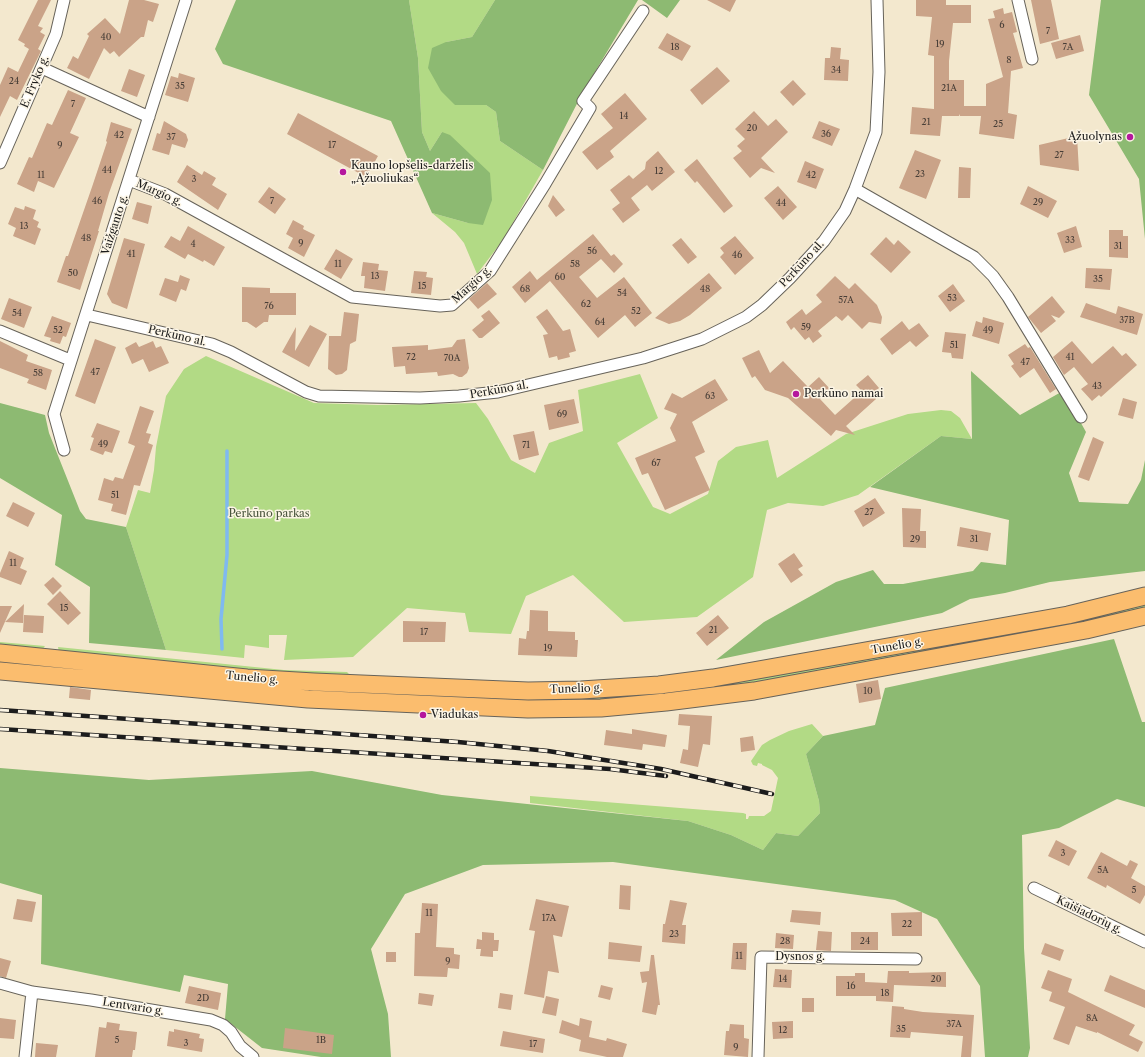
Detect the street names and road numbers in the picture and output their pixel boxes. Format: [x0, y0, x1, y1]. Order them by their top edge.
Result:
street label: E. Fryko g. [18, 54, 52, 110]
street label: Margio g. [134, 177, 184, 209]
street label: Vaižganto g. [99, 193, 131, 257]
street label: Perkūno al. [777, 238, 827, 290]
street label: Margio g. [449, 264, 495, 306]
street label: Perkūno al. [147, 323, 207, 349]
street label: Perkūno al. [469, 378, 529, 402]
street label: Tunelio g. [870, 635, 924, 657]
street label: Tunelio g. [225, 669, 279, 687]
street label: Tunelio g. [549, 681, 603, 697]
street label: Kaišiadorių g. [1054, 893, 1124, 937]
street label: Dysnos g. [775, 950, 825, 964]
street label: Lentvario g. [101, 996, 165, 1018]

